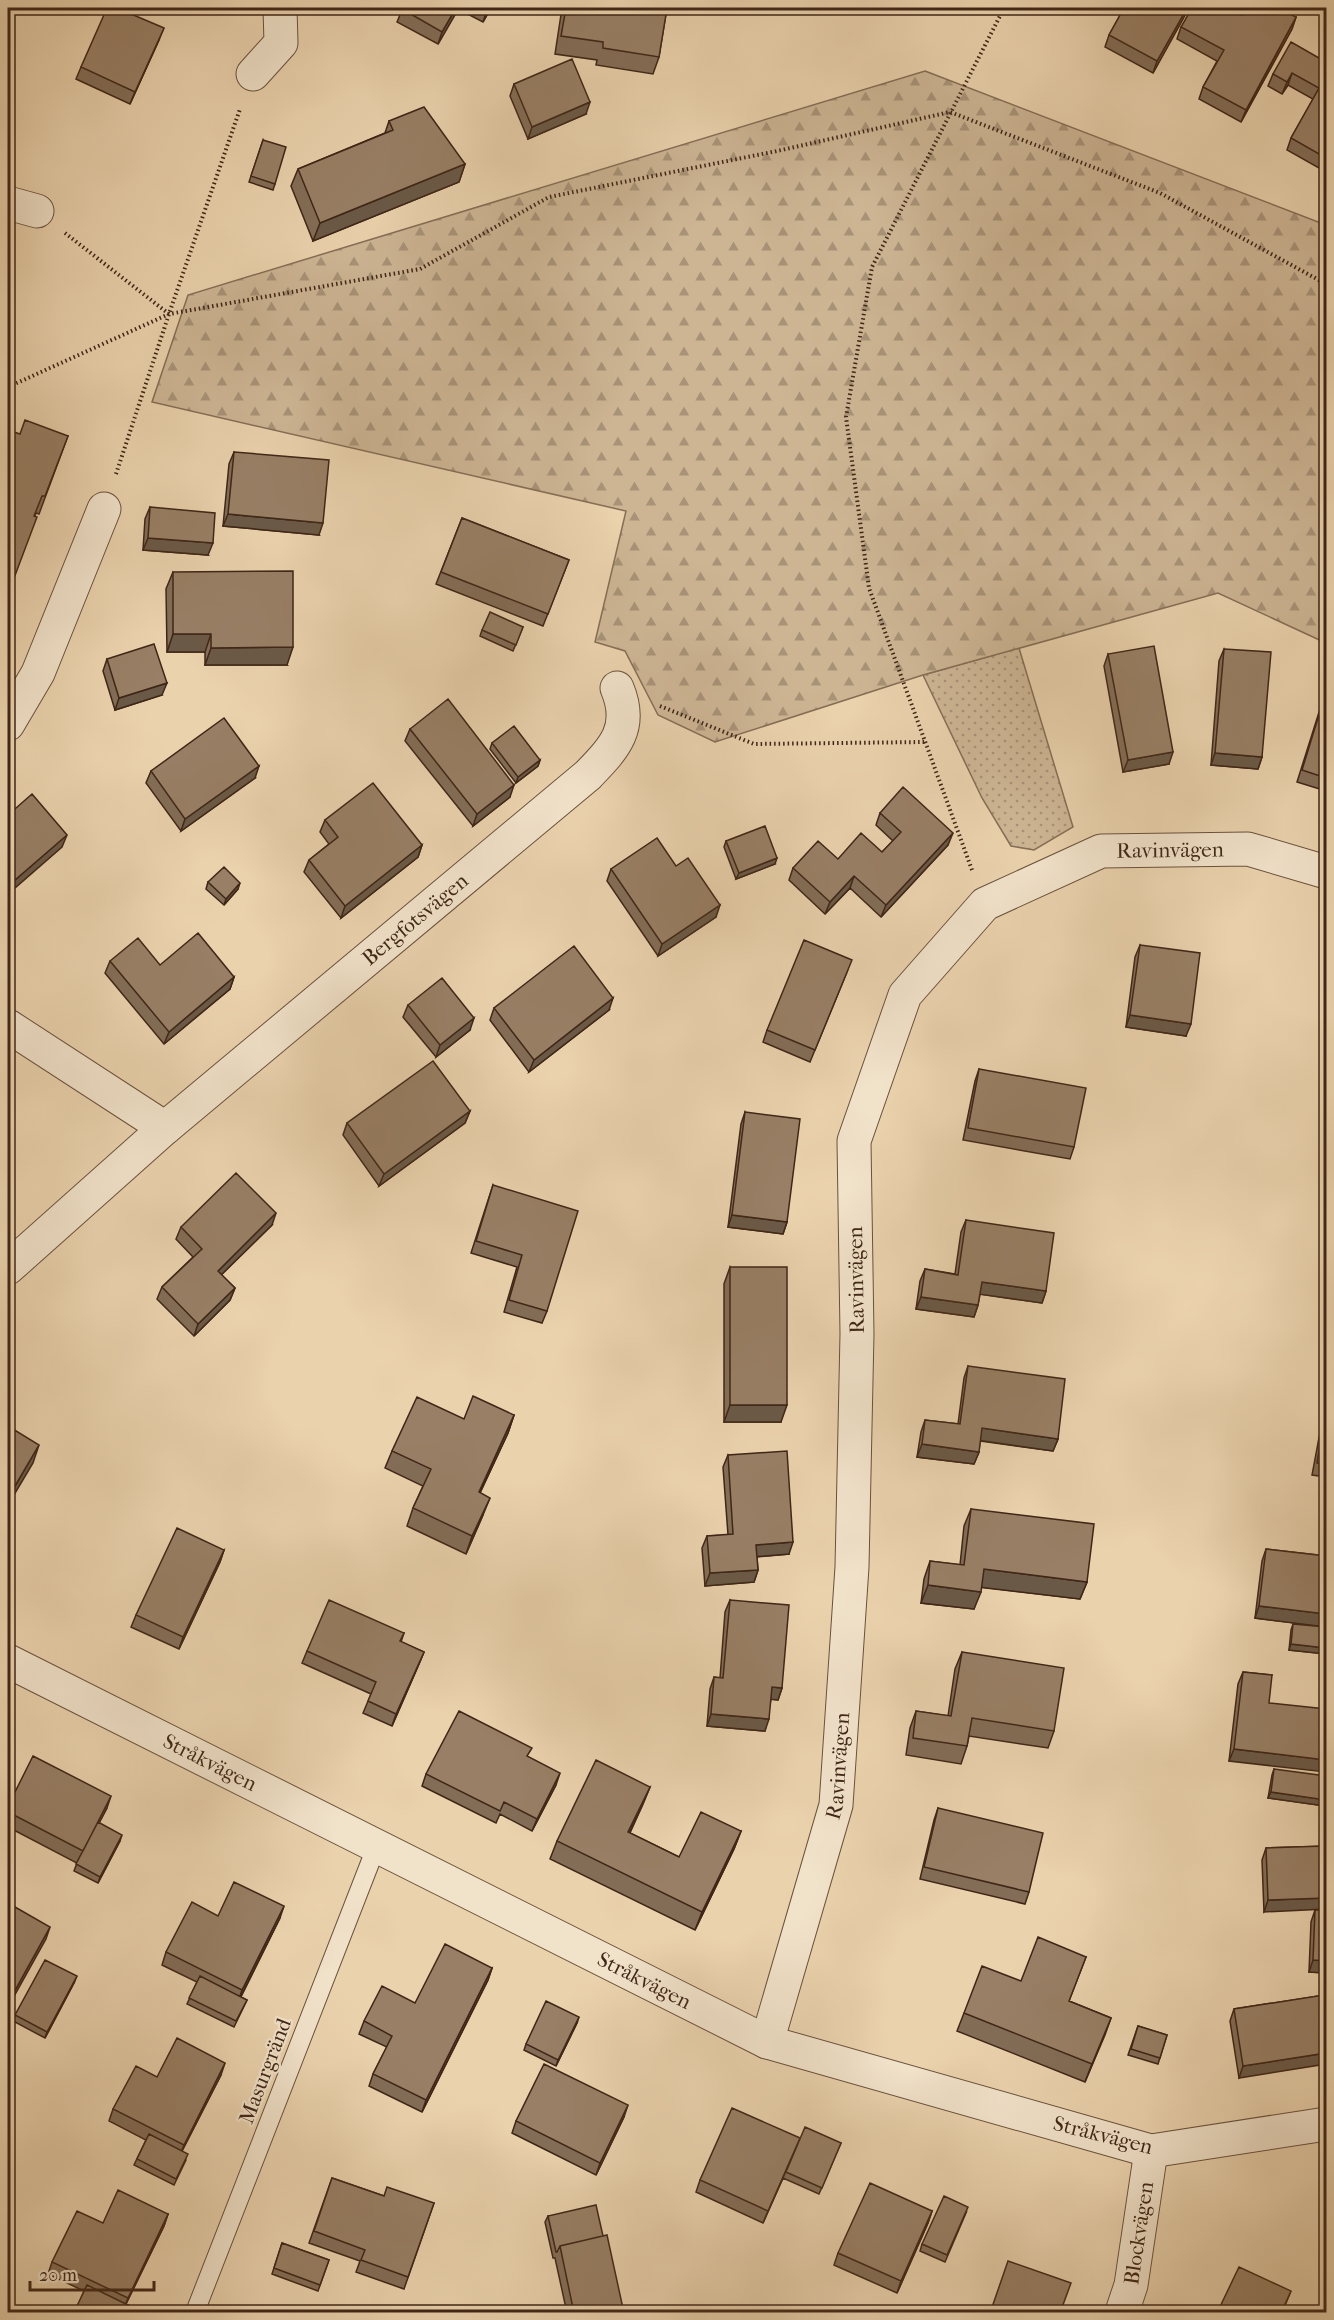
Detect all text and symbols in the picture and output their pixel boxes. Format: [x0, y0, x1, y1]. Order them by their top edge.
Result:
street label: Ravinvägen [1116, 837, 1224, 863]
street label: Bergfotsvägen [357, 868, 473, 970]
street label: Ravinvägen [843, 1226, 869, 1334]
street label: Ravinvägen [820, 1712, 854, 1822]
street label: Stråkvägen [159, 1729, 261, 1796]
street label: Stråkvägen [593, 1947, 695, 2014]
street label: Masurgränd [234, 2014, 296, 2127]
street label: Stråkvägen [1051, 2111, 1155, 2159]
street label: Blockvägen [1119, 2180, 1158, 2286]
scale bar [30, 2254, 154, 2292]
text: 20 m [39, 2265, 77, 2286]

